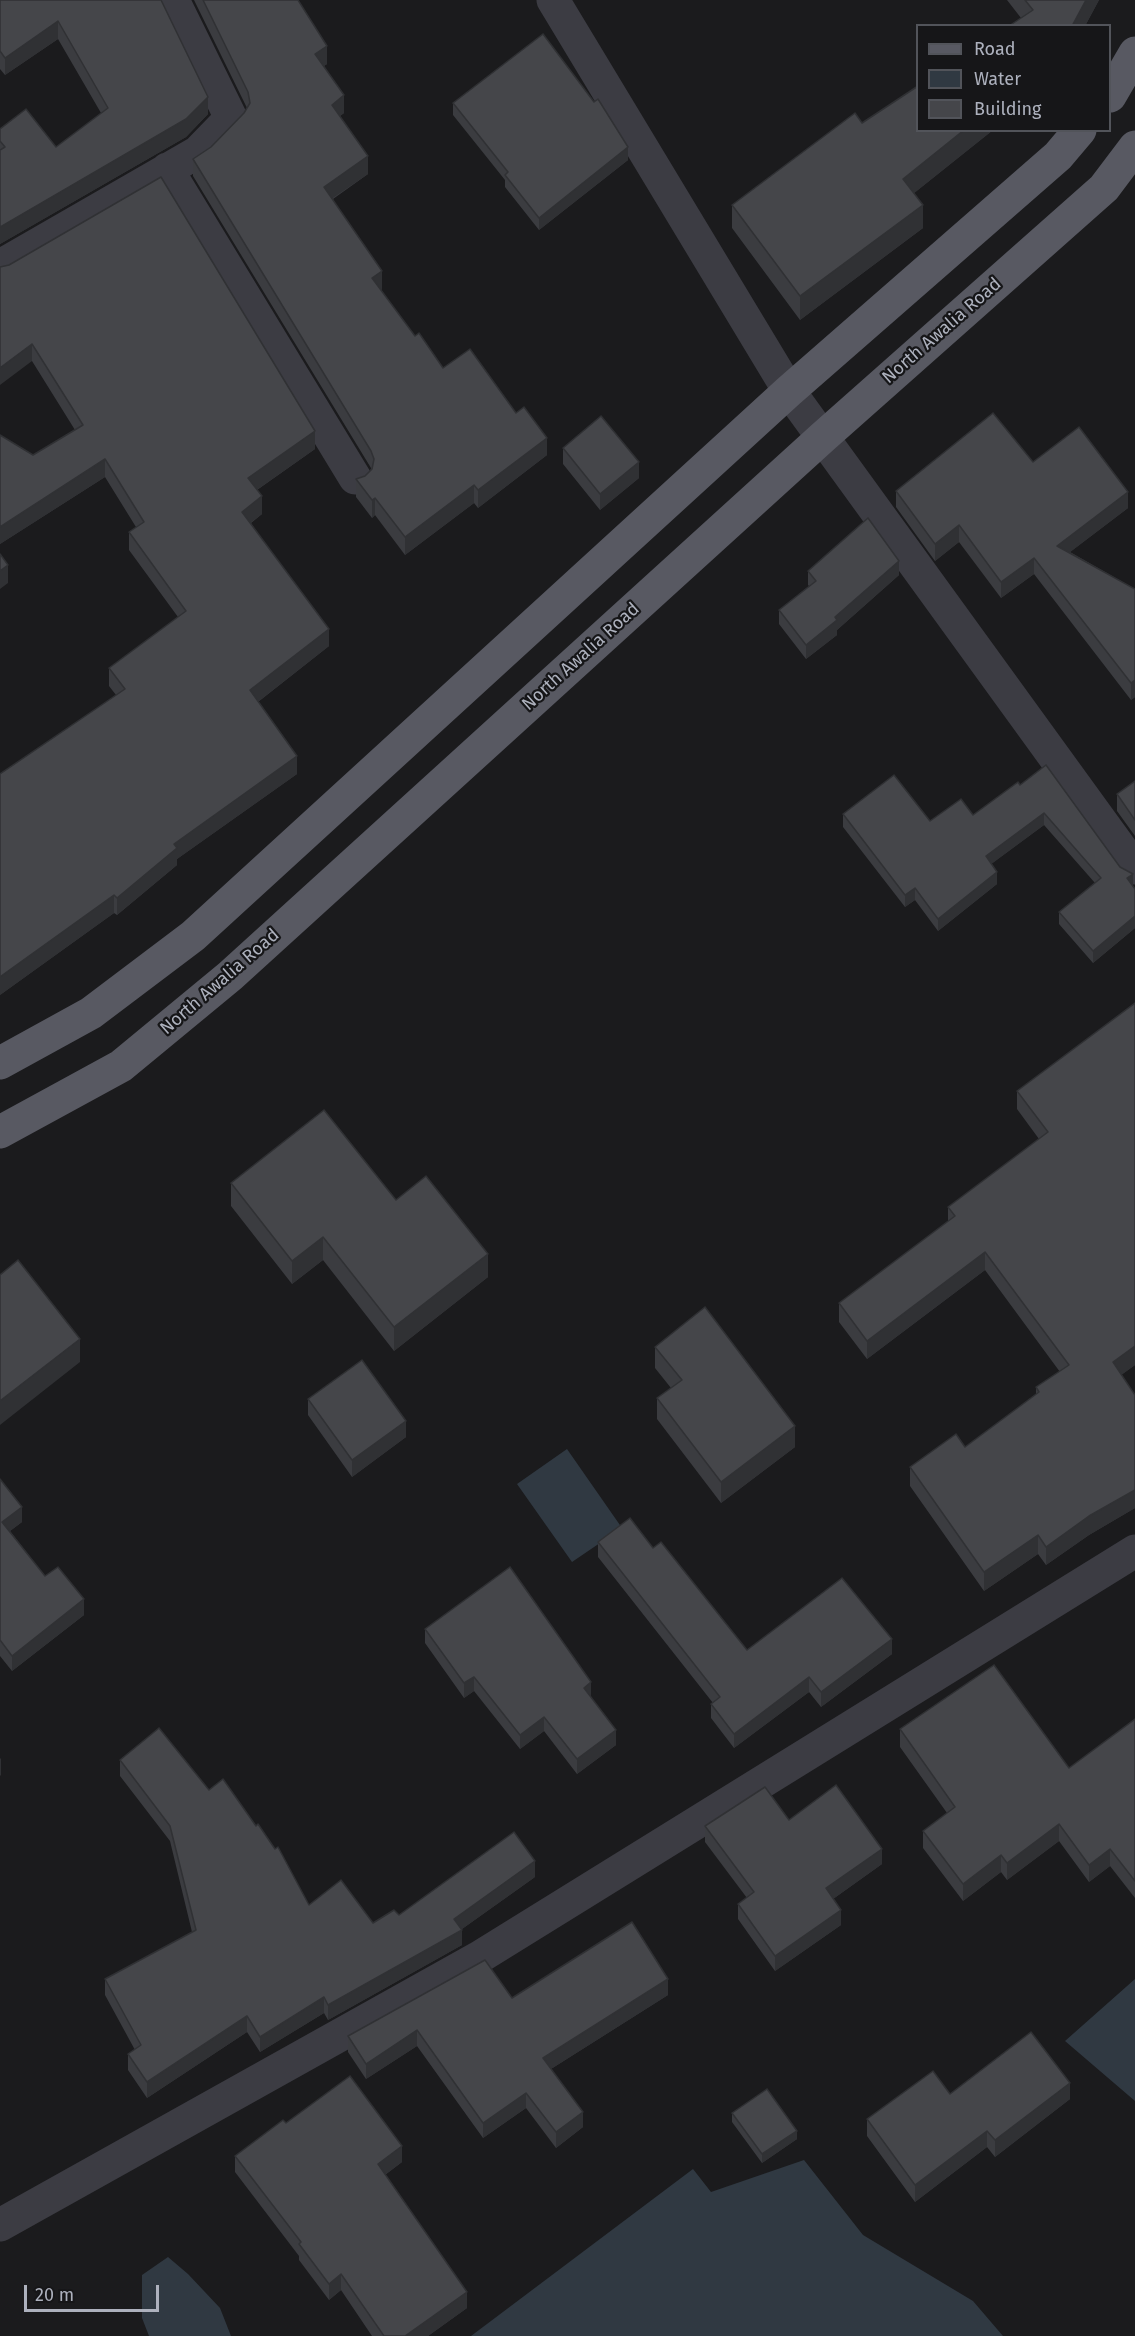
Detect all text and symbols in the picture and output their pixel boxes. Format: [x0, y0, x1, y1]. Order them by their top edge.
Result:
legend [916, 24, 1111, 132]
text: Road [974, 38, 1016, 60]
text: Water [974, 68, 1021, 90]
text: Building [974, 98, 1041, 120]
street label: North Awalia Road [878, 273, 1006, 389]
street label: North Awalia Road [518, 599, 644, 715]
street label: North Awalia Road [156, 924, 284, 1040]
scale bar [27, 2273, 162, 2311]
text: 20 m [35, 2284, 74, 2306]

